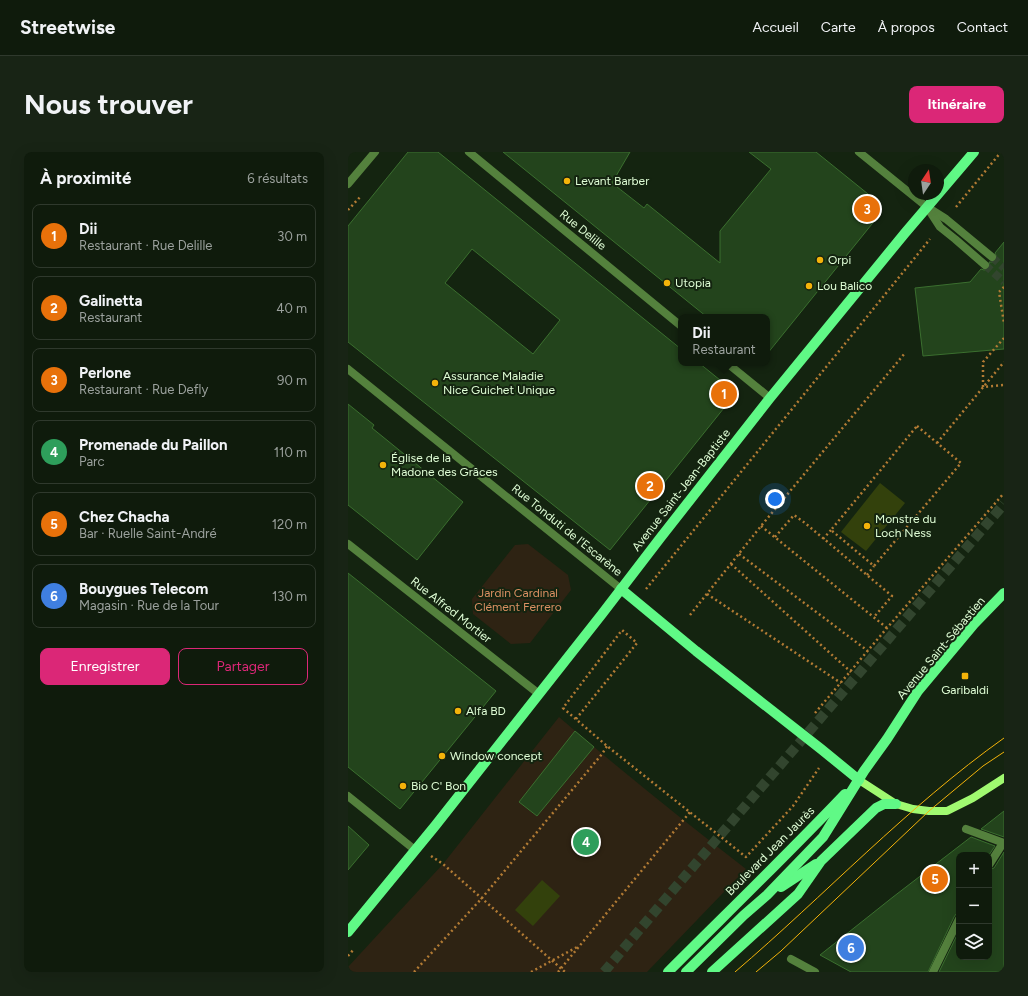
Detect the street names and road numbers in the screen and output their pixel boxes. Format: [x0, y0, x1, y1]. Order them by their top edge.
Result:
street label: Rue Delille [557, 207, 609, 253]
street label: Avenue Saint-Jean-Baptiste [629, 426, 733, 554]
street label: Rue Tonduti de l'Escarène [509, 481, 625, 579]
street label: Rue Alfred Mortier [408, 574, 494, 646]
street label: Avenue Saint-Sébastien [894, 594, 988, 702]
street label: Boulevard Jean Jaurès [723, 803, 818, 898]

